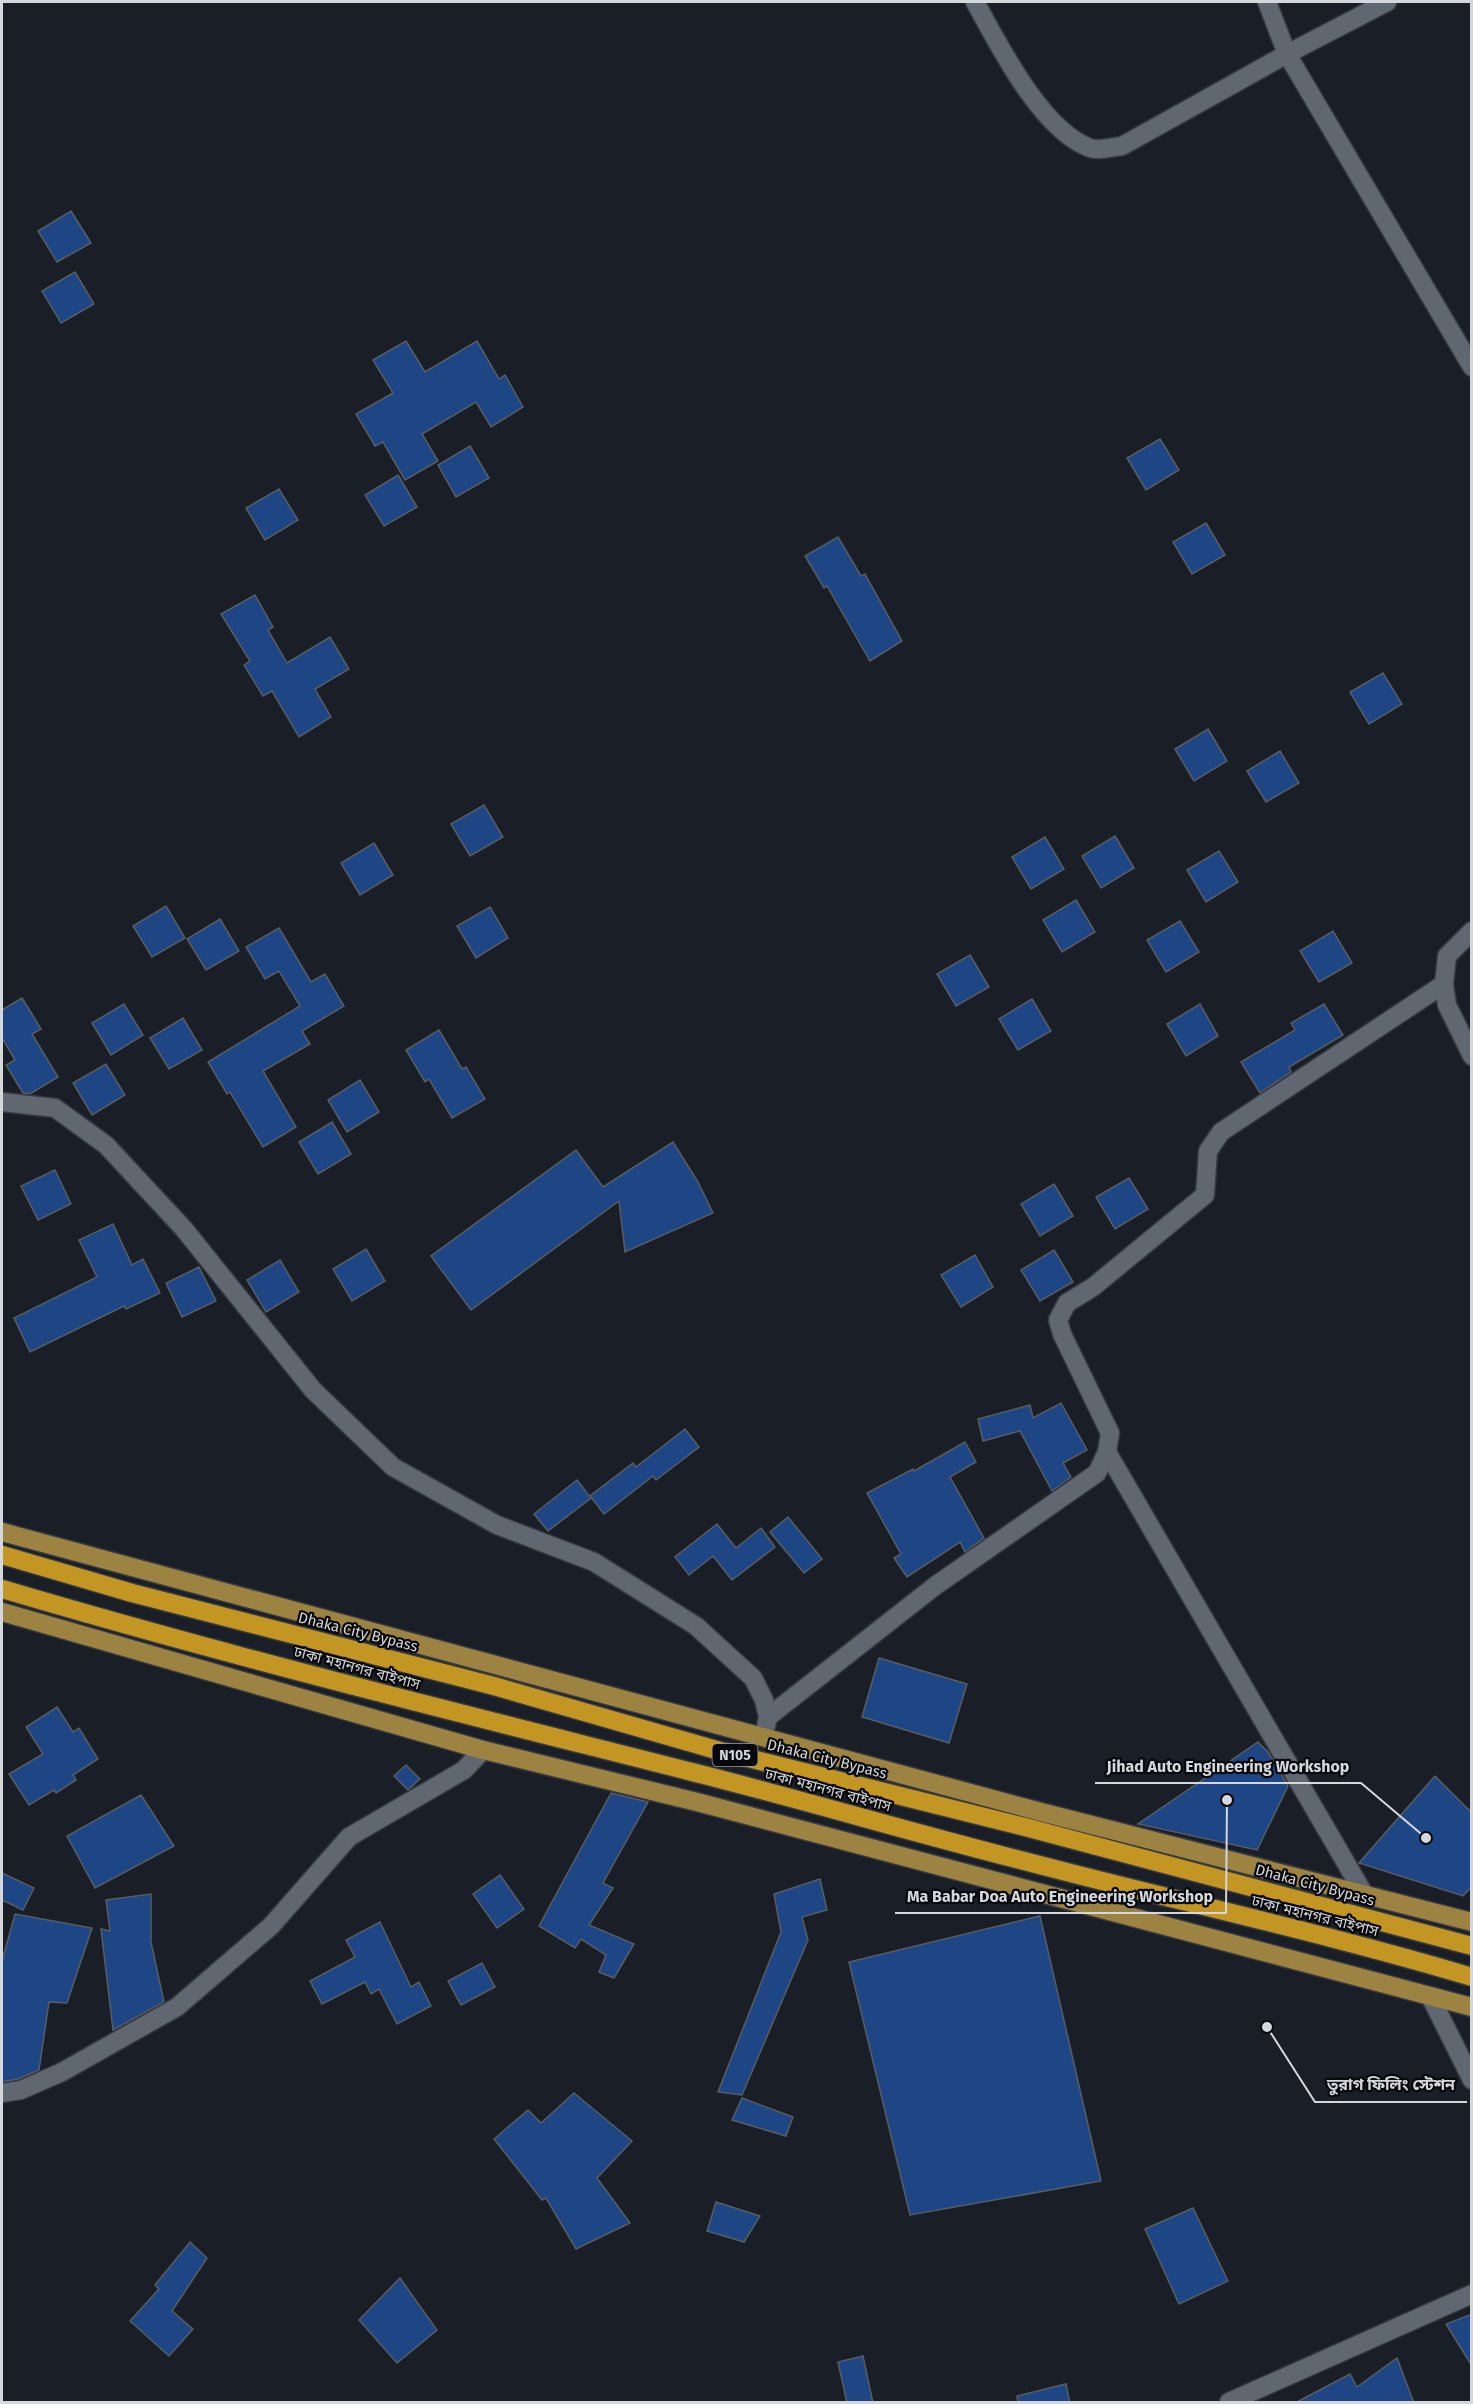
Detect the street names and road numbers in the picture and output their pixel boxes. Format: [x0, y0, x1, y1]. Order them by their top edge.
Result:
street label: Dhaka City Bypass [296, 1608, 420, 1656]
street label: ঢাকা মহানগর বাইপাস [291, 1642, 423, 1694]
street label: Dhaka City Bypass [765, 1735, 889, 1783]
road number: N105 [712, 1744, 758, 1766]
street label: ঢাকা মহানগর বাইপাস [762, 1764, 894, 1816]
street label: Dhaka City Bypass [1253, 1860, 1377, 1910]
street label: ঢাকা মহানগর বাইপাস [1249, 1891, 1381, 1941]

